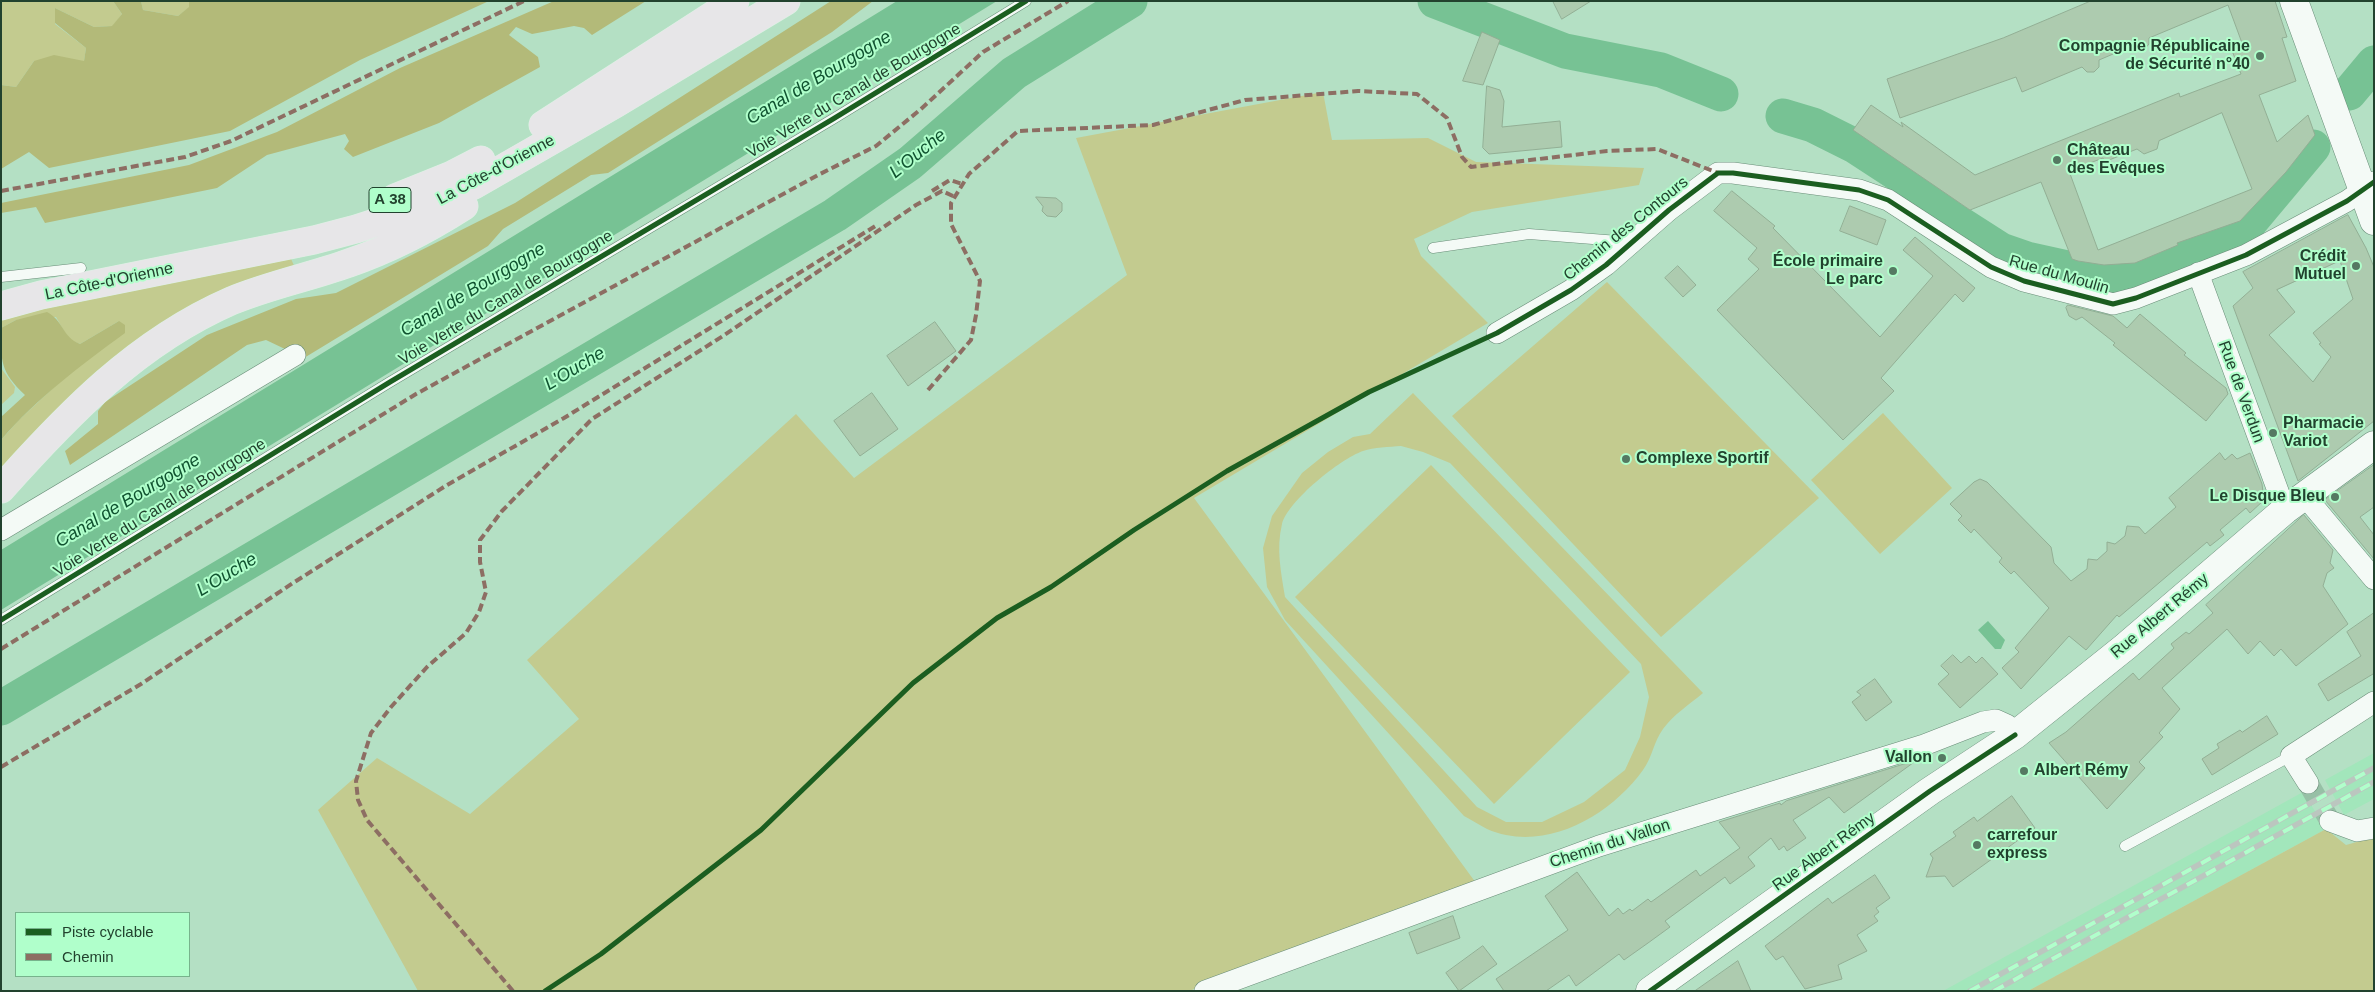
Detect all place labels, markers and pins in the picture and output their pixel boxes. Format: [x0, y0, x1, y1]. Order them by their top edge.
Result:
place label: Compagnie Républicaine de Sécurité n°40 [2059, 37, 2250, 75]
marker: Compagnie Républicaine de Sécurité n°40 [2254, 50, 2266, 62]
place label: Château des Evêques [2067, 141, 2165, 179]
marker: Château des Evêques [2051, 154, 2063, 166]
place label: Crédit Mutuel [2294, 247, 2346, 285]
place label: École primaire Le parc [1773, 252, 1883, 290]
marker: Crédit Mutuel [2350, 260, 2362, 272]
marker: École primaire Le parc [1887, 265, 1899, 277]
place label: Pharmacie Variot [2283, 414, 2364, 452]
marker: Pharmacie Variot [2267, 427, 2279, 439]
place label: Complexe Sportif [1636, 449, 1768, 469]
marker: Complexe Sportif [1620, 453, 1632, 465]
place label: Le Disque Bleu [2209, 487, 2325, 507]
marker: Le Disque Bleu [2329, 491, 2341, 503]
place label: Vallon [1885, 748, 1932, 768]
marker: Vallon [1936, 752, 1948, 764]
place label: Albert Rémy [2034, 761, 2128, 781]
marker: Albert Rémy [2018, 765, 2030, 777]
place label: carrefour express [1987, 826, 2057, 864]
marker: carrefour express [1971, 839, 1983, 851]

